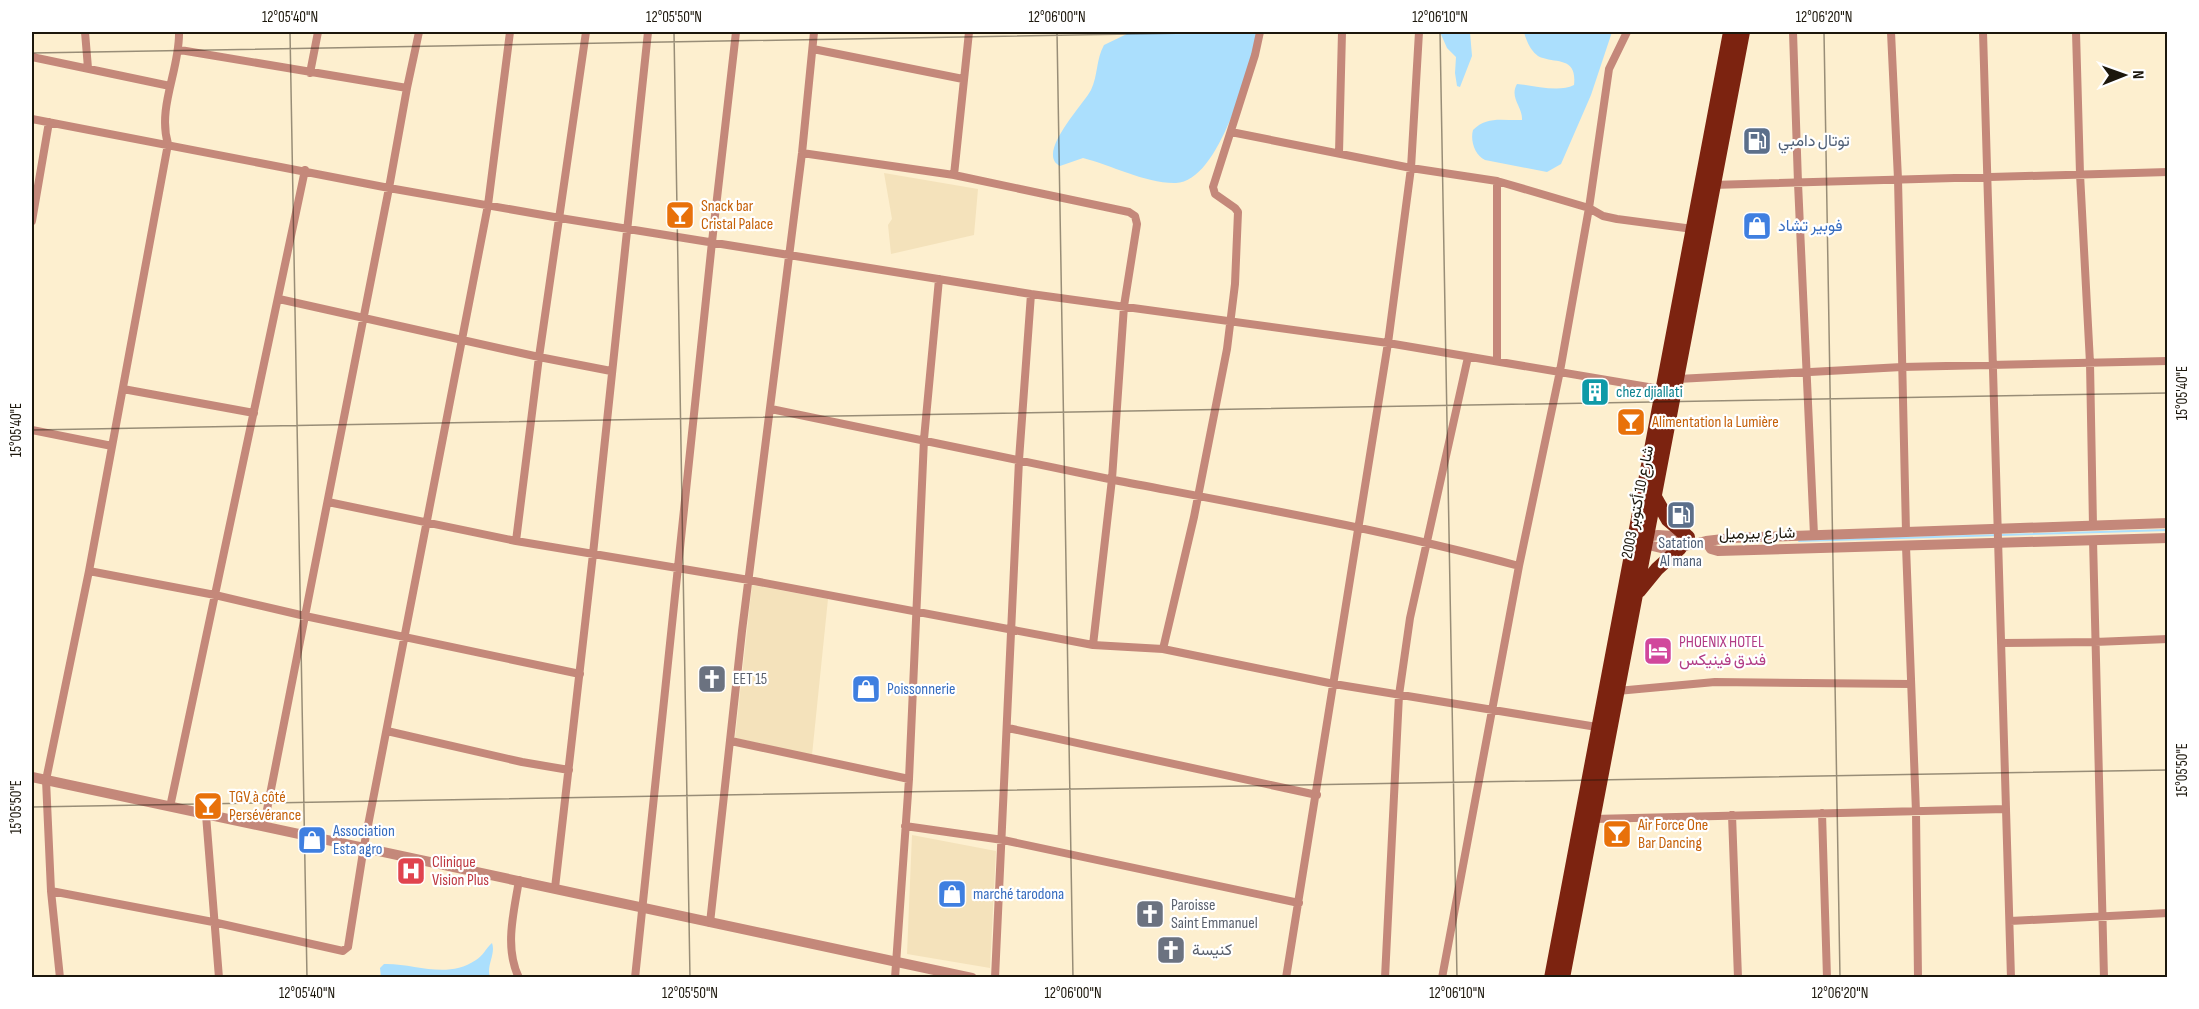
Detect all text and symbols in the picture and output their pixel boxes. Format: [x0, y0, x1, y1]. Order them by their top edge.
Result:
text: 12°05'40"N [262, 8, 318, 27]
text: 12°05'50"N [646, 8, 702, 27]
text: 12°06'00"N [1028, 8, 1086, 27]
text: 12°06'10"N [1412, 8, 1468, 27]
text: 12°06'20"N [1796, 8, 1852, 27]
north arrow [2094, 45, 2154, 105]
text: N [2128, 70, 2147, 79]
fuel station icon: توتال دامبي [1741, 125, 1773, 157]
place label: توتال دامبي [1778, 132, 1850, 154]
place label: Snack bar Cristal Palace [701, 197, 773, 234]
bar icon: Snack bar Cristal Palace [664, 199, 696, 231]
shop icon: فوبير تشاد [1741, 210, 1773, 242]
place label: فوبير تشاد [1778, 217, 1842, 236]
text: 15°05'40"E [2173, 366, 2192, 420]
building icon: chez djiallati [1579, 376, 1611, 408]
place label: chez djiallati [1616, 383, 1683, 402]
text: 15°05'40"E [7, 403, 26, 457]
bar icon: Alimentation la Lumière [1615, 406, 1647, 438]
place label: Alimentation la Lumière [1651, 413, 1779, 432]
street label: شارع 10 أكتوبر 2003 [1618, 444, 1659, 560]
fuel station icon: Satation Al mana [1665, 499, 1697, 531]
street label: شارع بيرميل [1719, 524, 1795, 545]
place label: Satation Al mana [1658, 534, 1704, 571]
place label: PHOENIX HOTEL فندق فينيكس [1679, 633, 1766, 670]
hotel icon: PHOENIX HOTEL فندق فينيكس [1642, 635, 1674, 667]
church icon: EET 15 [696, 663, 728, 695]
place label: EET 15 [733, 670, 767, 689]
shop icon: Poissonnerie [850, 673, 882, 705]
place label: Poissonnerie [887, 680, 955, 699]
text: 15°05'50"E [2173, 743, 2192, 797]
text: 15°05'50"E [7, 780, 26, 834]
place label: TGV à côté Persévérance [229, 788, 301, 825]
bar icon: TGV à côté Persévérance [192, 790, 224, 822]
place label: Air Force One Bar Dancing [1637, 816, 1708, 853]
bar icon: Air Force One Bar Dancing [1601, 818, 1633, 850]
place label: Association Esta agro [332, 822, 395, 859]
shop icon: Association Esta agro [296, 824, 328, 856]
place label: Clinique Vision Plus [432, 853, 489, 890]
hospital icon: Clinique Vision Plus [395, 855, 427, 887]
shop icon: marché tarodona [936, 878, 968, 910]
place label: marché tarodona [973, 885, 1064, 904]
place label: Paroisse Saint Emmanuel [1171, 896, 1258, 933]
church icon: Paroisse Saint Emmanuel [1134, 898, 1166, 930]
church icon: كنيسة [1155, 934, 1187, 966]
place label: كنيسة [1192, 941, 1232, 960]
text: 12°05'40"N [279, 984, 335, 1003]
text: 12°05'50"N [662, 984, 718, 1003]
text: 12°06'00"N [1044, 984, 1102, 1003]
text: 12°06'10"N [1429, 984, 1485, 1003]
text: 12°06'20"N [1812, 984, 1868, 1003]

